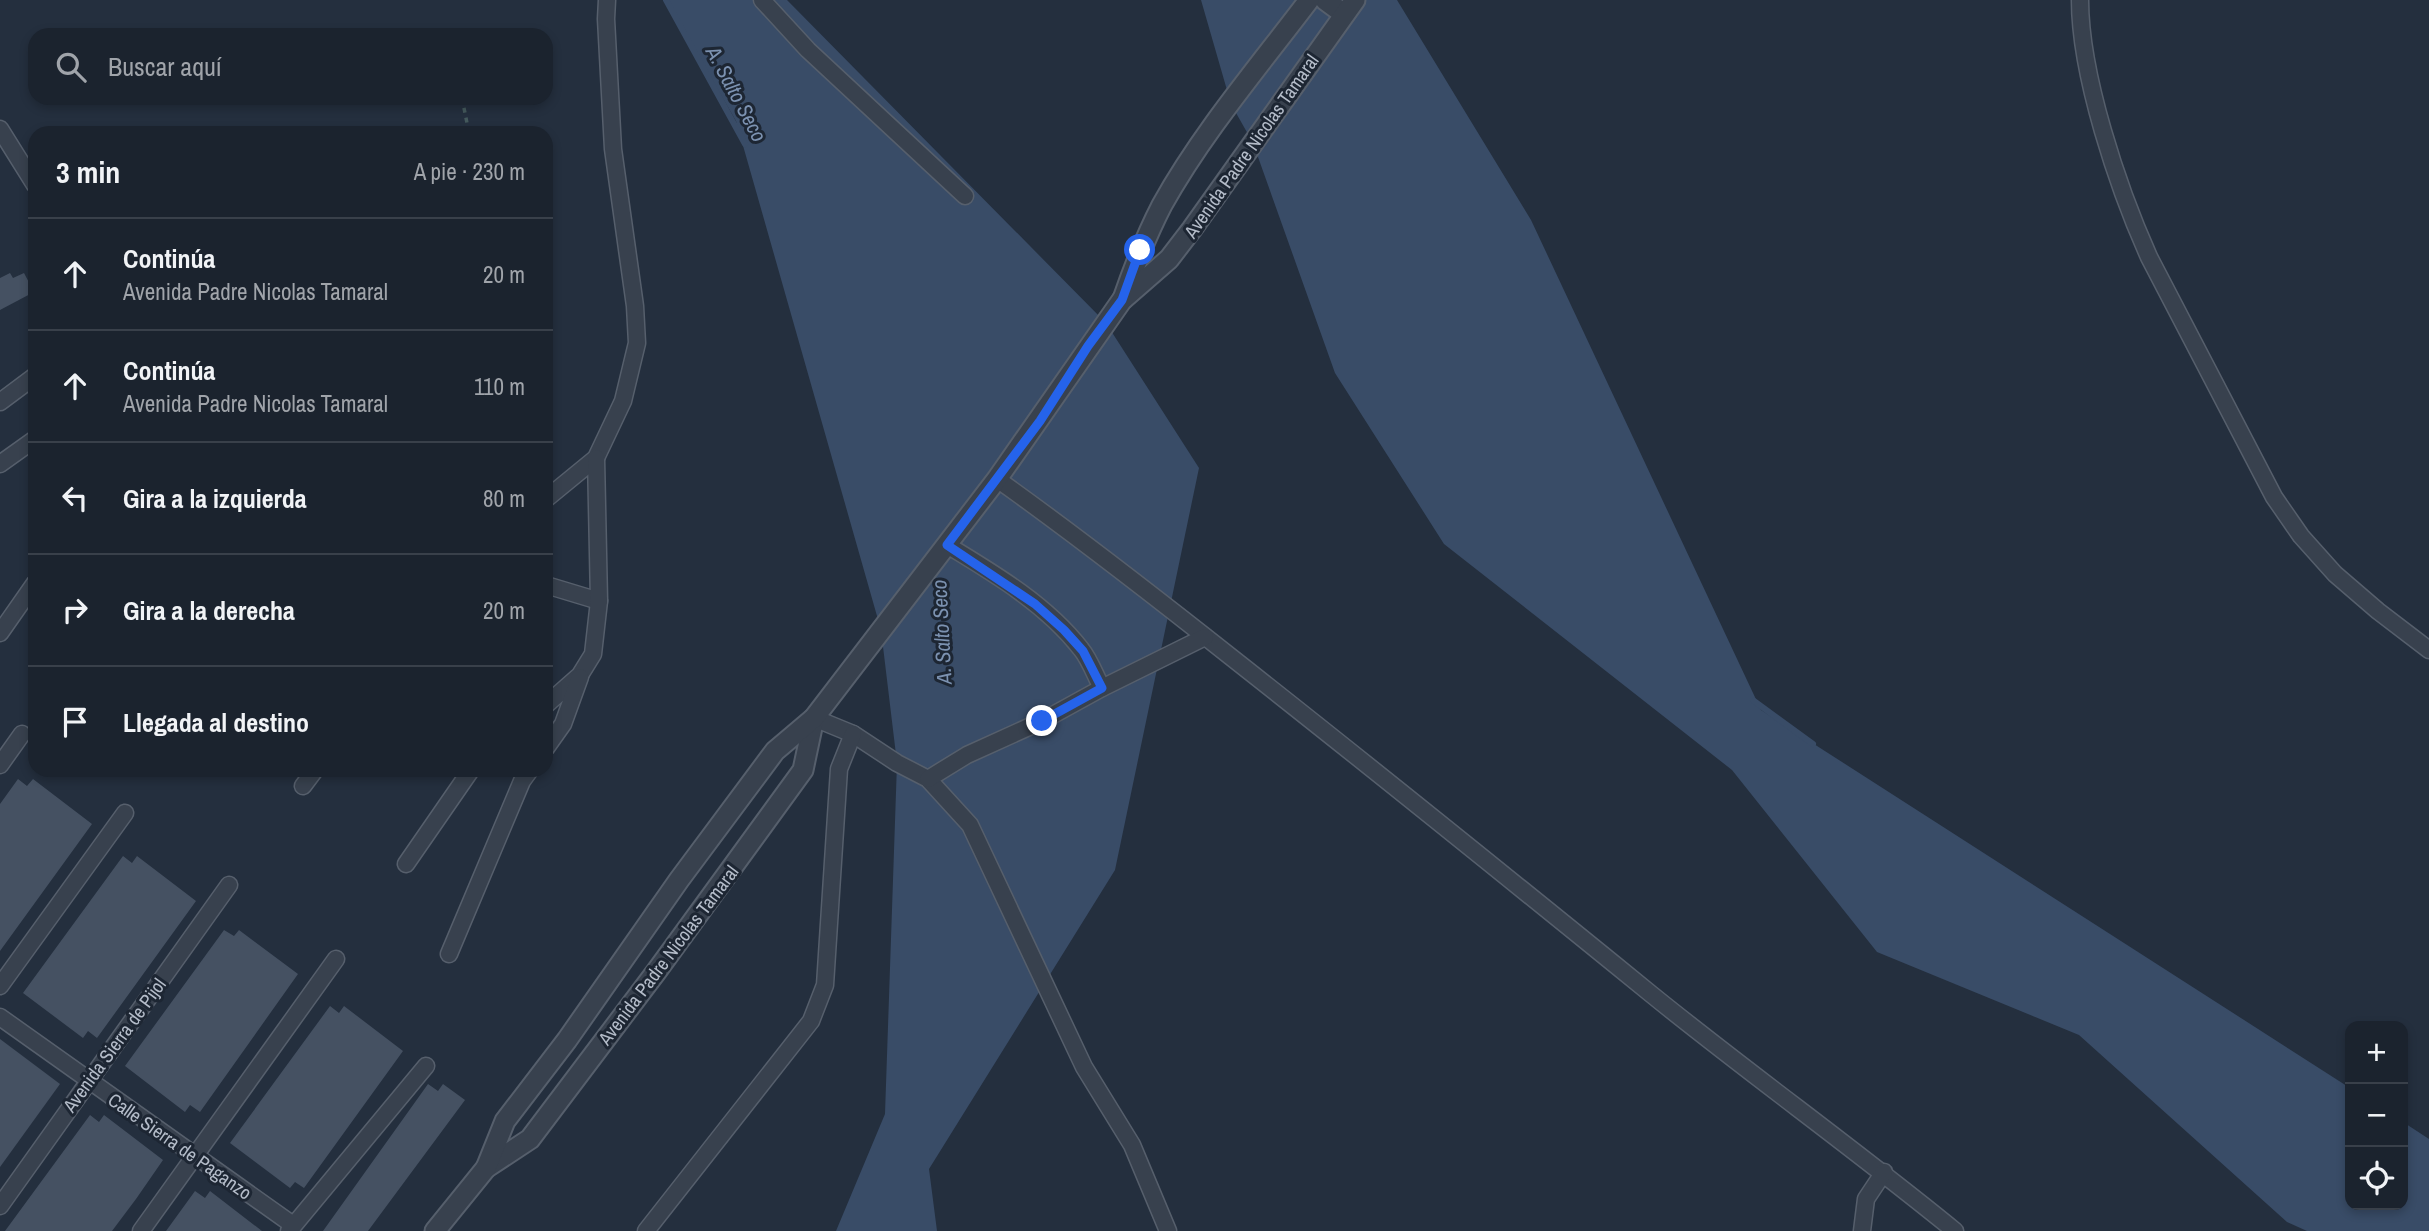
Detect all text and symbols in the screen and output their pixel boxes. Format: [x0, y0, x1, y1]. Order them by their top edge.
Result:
search box [28, 28, 553, 105]
water label: A. Salto Seco [699, 40, 774, 147]
icon: search [52, 48, 90, 86]
text: Buscar aquí [108, 49, 222, 84]
street label: Avenida Padre Nicolas Tamaral [1177, 49, 1324, 244]
text: 3 min [56, 152, 120, 192]
text: A pie · 230 m [414, 156, 525, 187]
route start [1124, 234, 1155, 265]
text: Continúa [123, 241, 215, 276]
icon: ahead [56, 255, 94, 293]
text: 20 m [483, 259, 525, 290]
text: Avenida Padre Nicolas Tamaral [123, 276, 388, 307]
text: Continúa [123, 353, 215, 388]
icon: ahead [56, 367, 94, 405]
text: 110 m [474, 371, 525, 402]
text: Avenida Padre Nicolas Tamaral [123, 388, 388, 419]
icon: left [56, 479, 94, 517]
text: Gira a la izquierda [123, 481, 307, 516]
text: 80 m [483, 483, 525, 514]
water label: A. Salto Seco [924, 579, 959, 686]
icon: right [56, 591, 94, 629]
text: Gira a la derecha [123, 593, 295, 628]
text: 20 m [483, 595, 525, 626]
icon: arrive [56, 703, 94, 741]
text: Llegada al destino [123, 705, 309, 740]
route end [1026, 705, 1057, 736]
street label: Avenida Padre Nicolas Tamaral [591, 860, 744, 1051]
street label: Avenida Sierra de Pijol [56, 973, 172, 1118]
map controls [2345, 1021, 2408, 1210]
button: + [2345, 1021, 2408, 1084]
button: − [2345, 1084, 2408, 1147]
street label: Calle Sierra de Paganzo [103, 1087, 257, 1205]
button: locate [2345, 1147, 2408, 1210]

